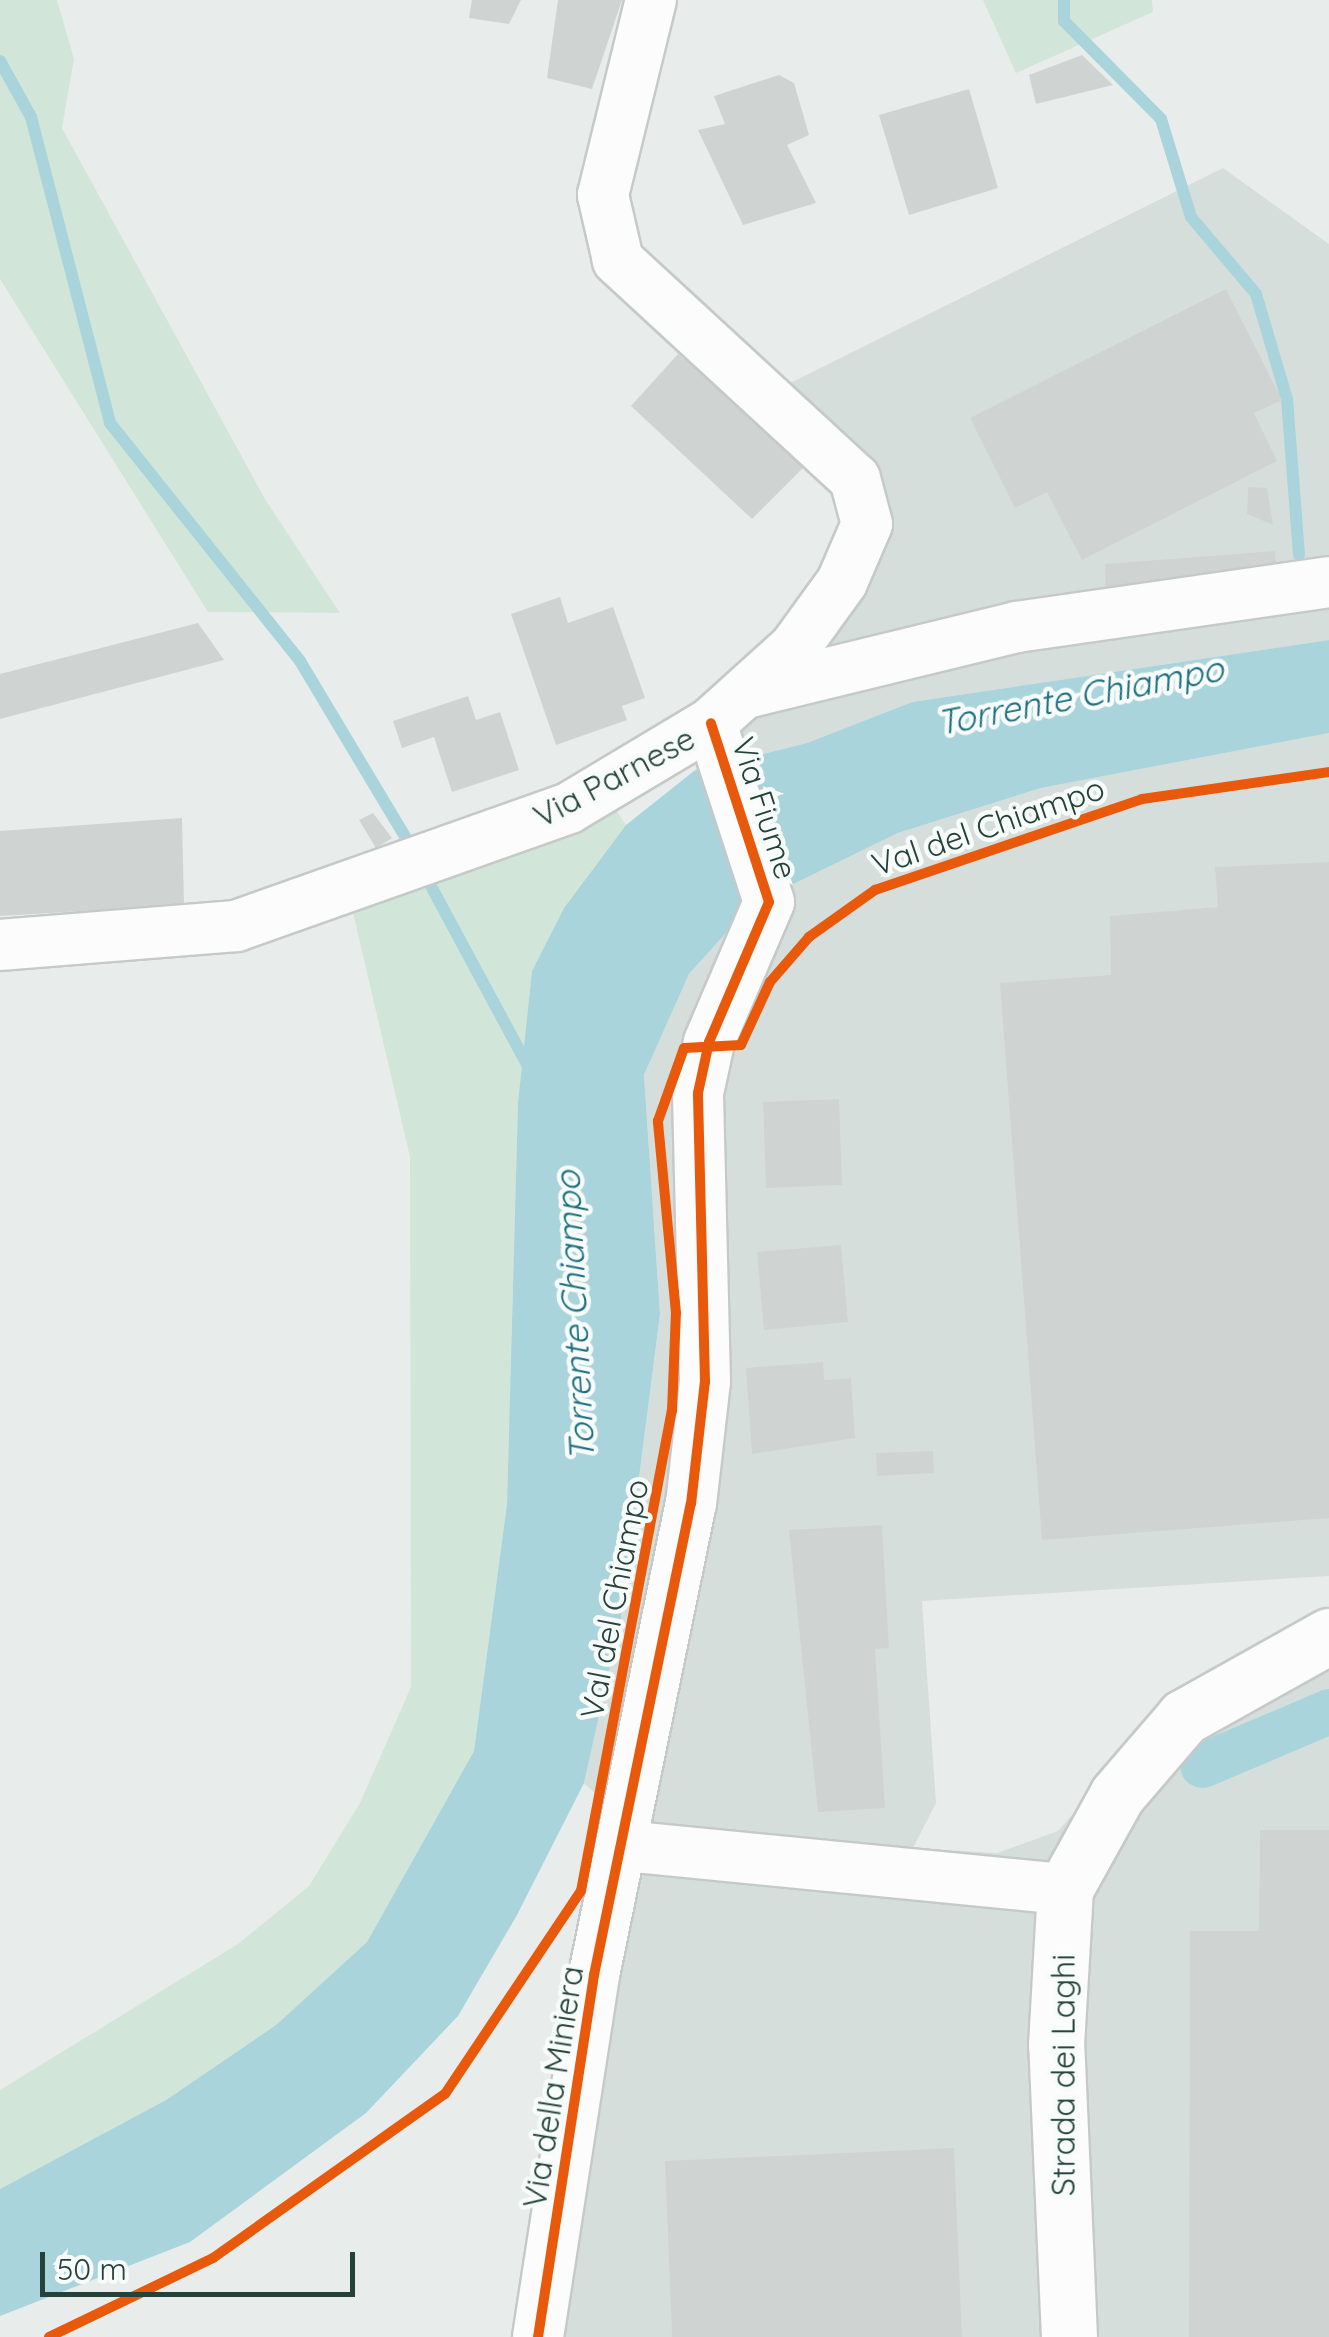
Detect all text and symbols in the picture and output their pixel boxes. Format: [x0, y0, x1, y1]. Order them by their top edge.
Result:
water label: Torrente Chiampo [933, 647, 1227, 743]
street label: Via Parnese [527, 719, 701, 835]
street label: Via Fiume [724, 732, 806, 884]
street label: Val del Chiampo [867, 768, 1109, 884]
water label: Torrente Chiampo [545, 1170, 603, 1462]
street label: Val del Chiampo [572, 1476, 656, 1722]
street label: Strada dei Laghi [1044, 1954, 1082, 2196]
street label: Via della Miniera [515, 1963, 591, 2211]
scale bar [45, 2232, 360, 2294]
text: 50 m [57, 2250, 127, 2288]

